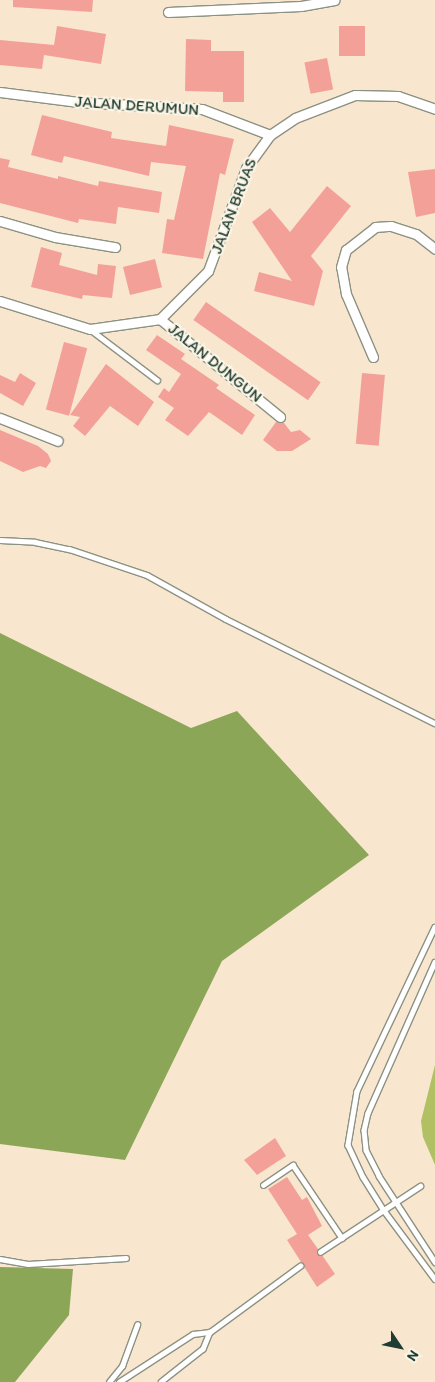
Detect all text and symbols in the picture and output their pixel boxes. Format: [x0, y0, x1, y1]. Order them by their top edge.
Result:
street label: JALAN DERUMUN [74, 92, 200, 120]
street label: JALAN BRUAS [207, 156, 261, 256]
street label: JALAN DUNGUN [164, 319, 266, 407]
north arrow [375, 1322, 425, 1372]
text: N [403, 1347, 423, 1364]

